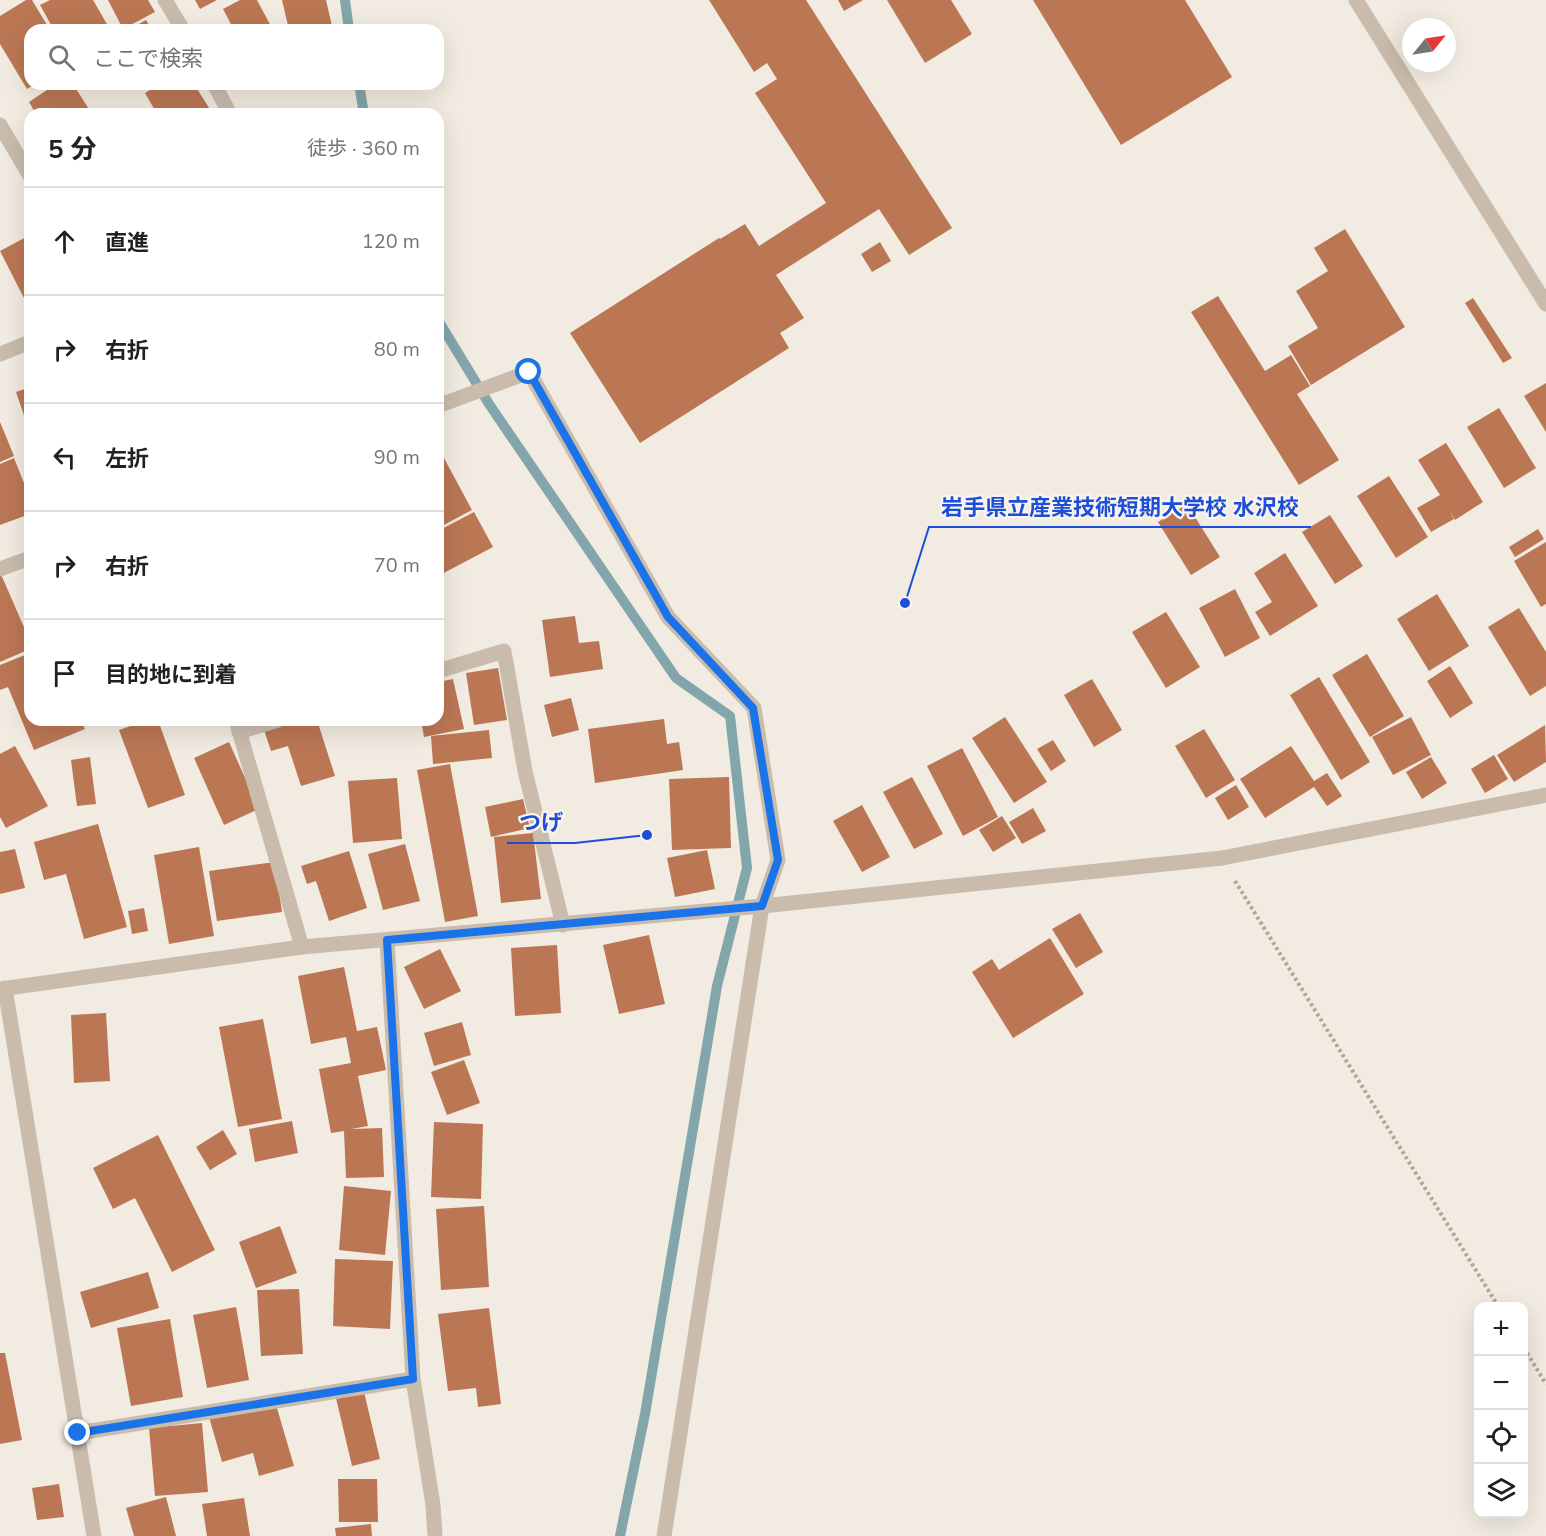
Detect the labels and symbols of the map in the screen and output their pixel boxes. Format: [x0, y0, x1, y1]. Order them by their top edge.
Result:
north arrow [1402, 18, 1456, 72]
route start [515, 358, 541, 384]
callout: 岩手県立産業技術短期大学校 水沢校 [929, 487, 1311, 527]
text: 岩手県立産業技術短期大学校 水沢校 [941, 493, 1299, 523]
callout: つげ [507, 803, 575, 843]
text: つげ [519, 808, 563, 838]
route end [64, 1419, 90, 1445]

